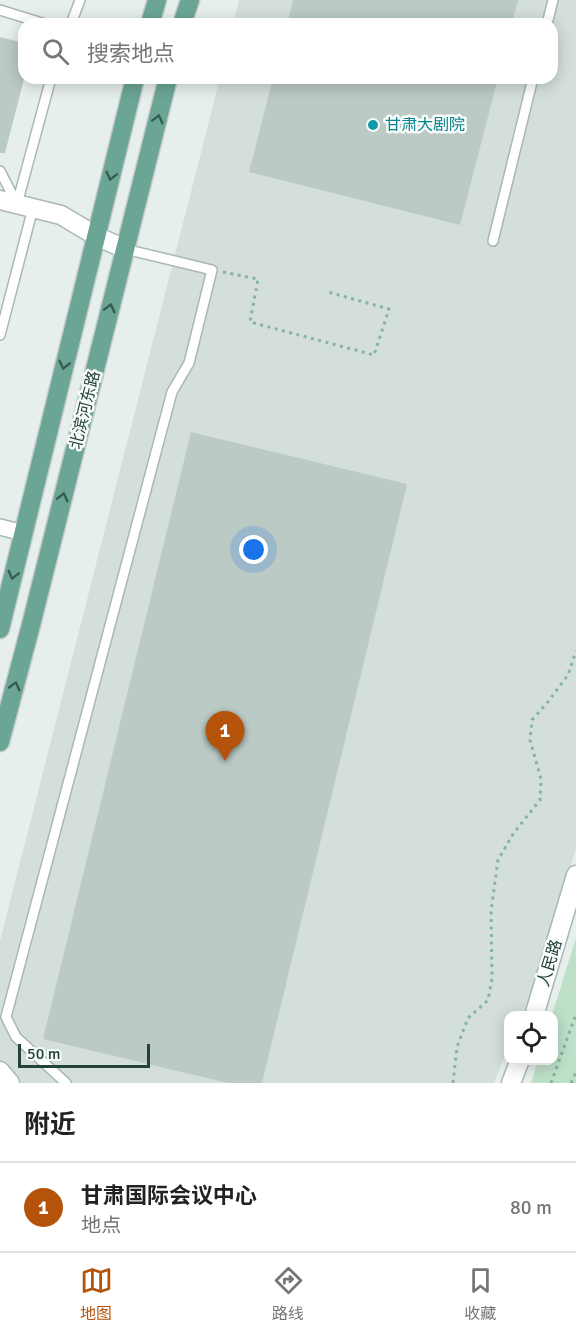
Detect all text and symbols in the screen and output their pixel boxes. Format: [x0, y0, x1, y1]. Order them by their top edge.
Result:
search box [18, 18, 558, 84]
icon: search [39, 35, 72, 68]
text: 搜索地点 [87, 40, 175, 67]
one-way arrow [150, 114, 163, 124]
place label: 甘肃大剧院 [385, 115, 465, 135]
marker: 甘肃大剧院 [366, 118, 380, 132]
one-way arrow [105, 170, 118, 180]
one-way arrow [103, 303, 116, 313]
one-way arrow [59, 360, 72, 370]
street label: 北滨河东路 [66, 369, 104, 451]
one-way arrow [56, 492, 68, 503]
your location [239, 535, 268, 564]
one-way arrow [8, 570, 21, 580]
one-way arrow [8, 681, 20, 692]
pin: 1 [206, 712, 244, 761]
street label: 人民路 [533, 937, 567, 989]
map controls [504, 1011, 558, 1065]
button: locate [504, 1011, 558, 1065]
scale bar [18, 1041, 150, 1068]
text: 50 m [27, 1044, 61, 1064]
text: 附近 [24, 1109, 76, 1141]
text: 甘肃国际会议中心 [81, 1182, 257, 1209]
text: 1 [38, 1195, 49, 1220]
text: 80 m [510, 1195, 552, 1220]
text: 地点 [81, 1213, 121, 1238]
tab: 地图 [80, 1264, 113, 1324]
tab: 路线 [272, 1264, 305, 1324]
tab: 收藏 [464, 1264, 497, 1324]

